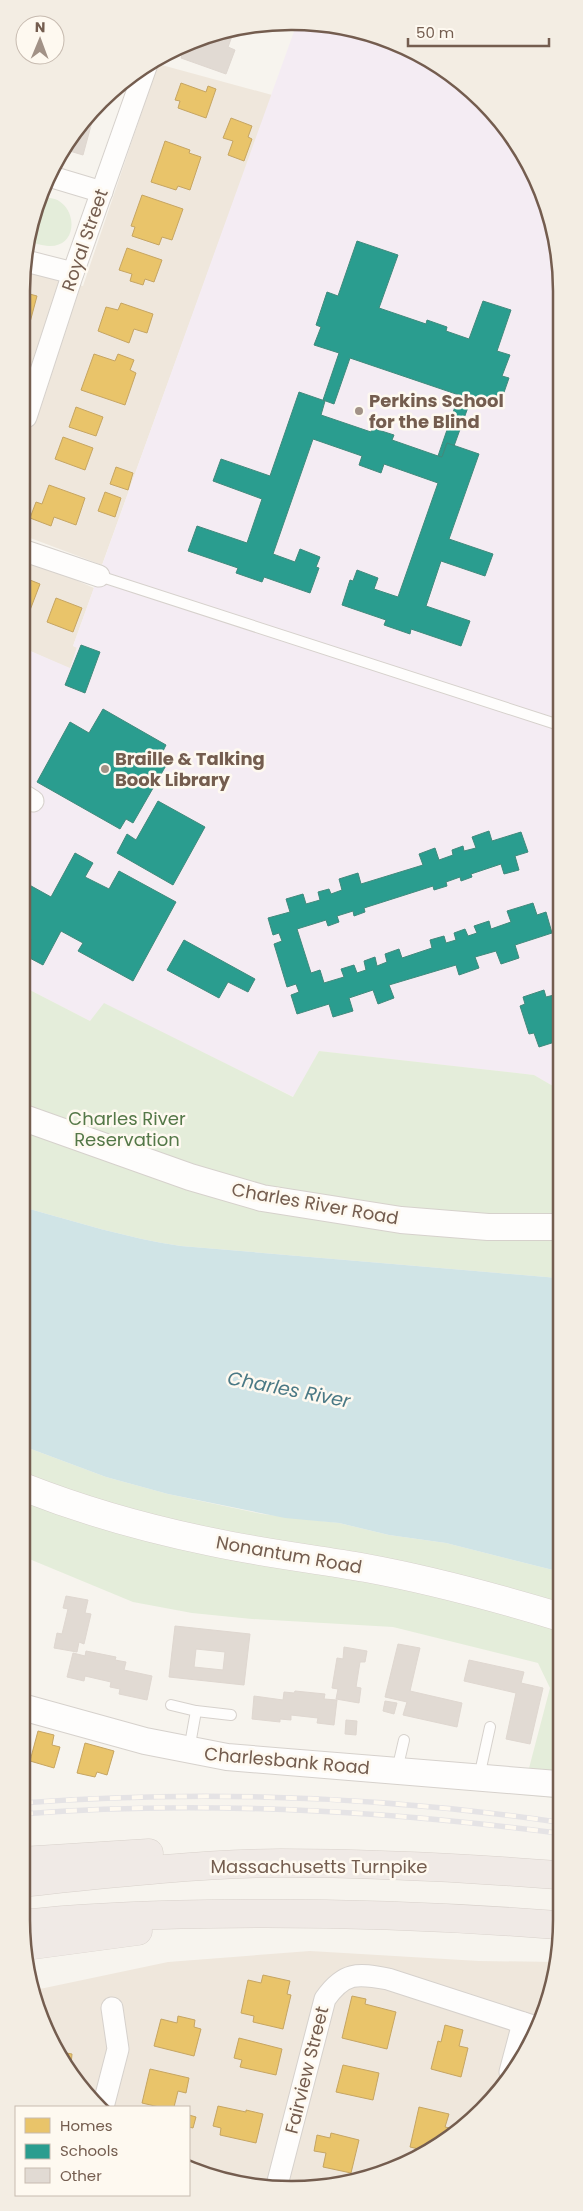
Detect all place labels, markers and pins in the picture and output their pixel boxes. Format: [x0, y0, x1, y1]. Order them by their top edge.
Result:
place label: Perkins School for the Blind [369, 388, 504, 434]
marker: Perkins School for the Blind [353, 405, 365, 417]
place label: Braille & Talking Book Library [115, 746, 265, 792]
marker: Braille & Talking Book Library [99, 763, 111, 775]

